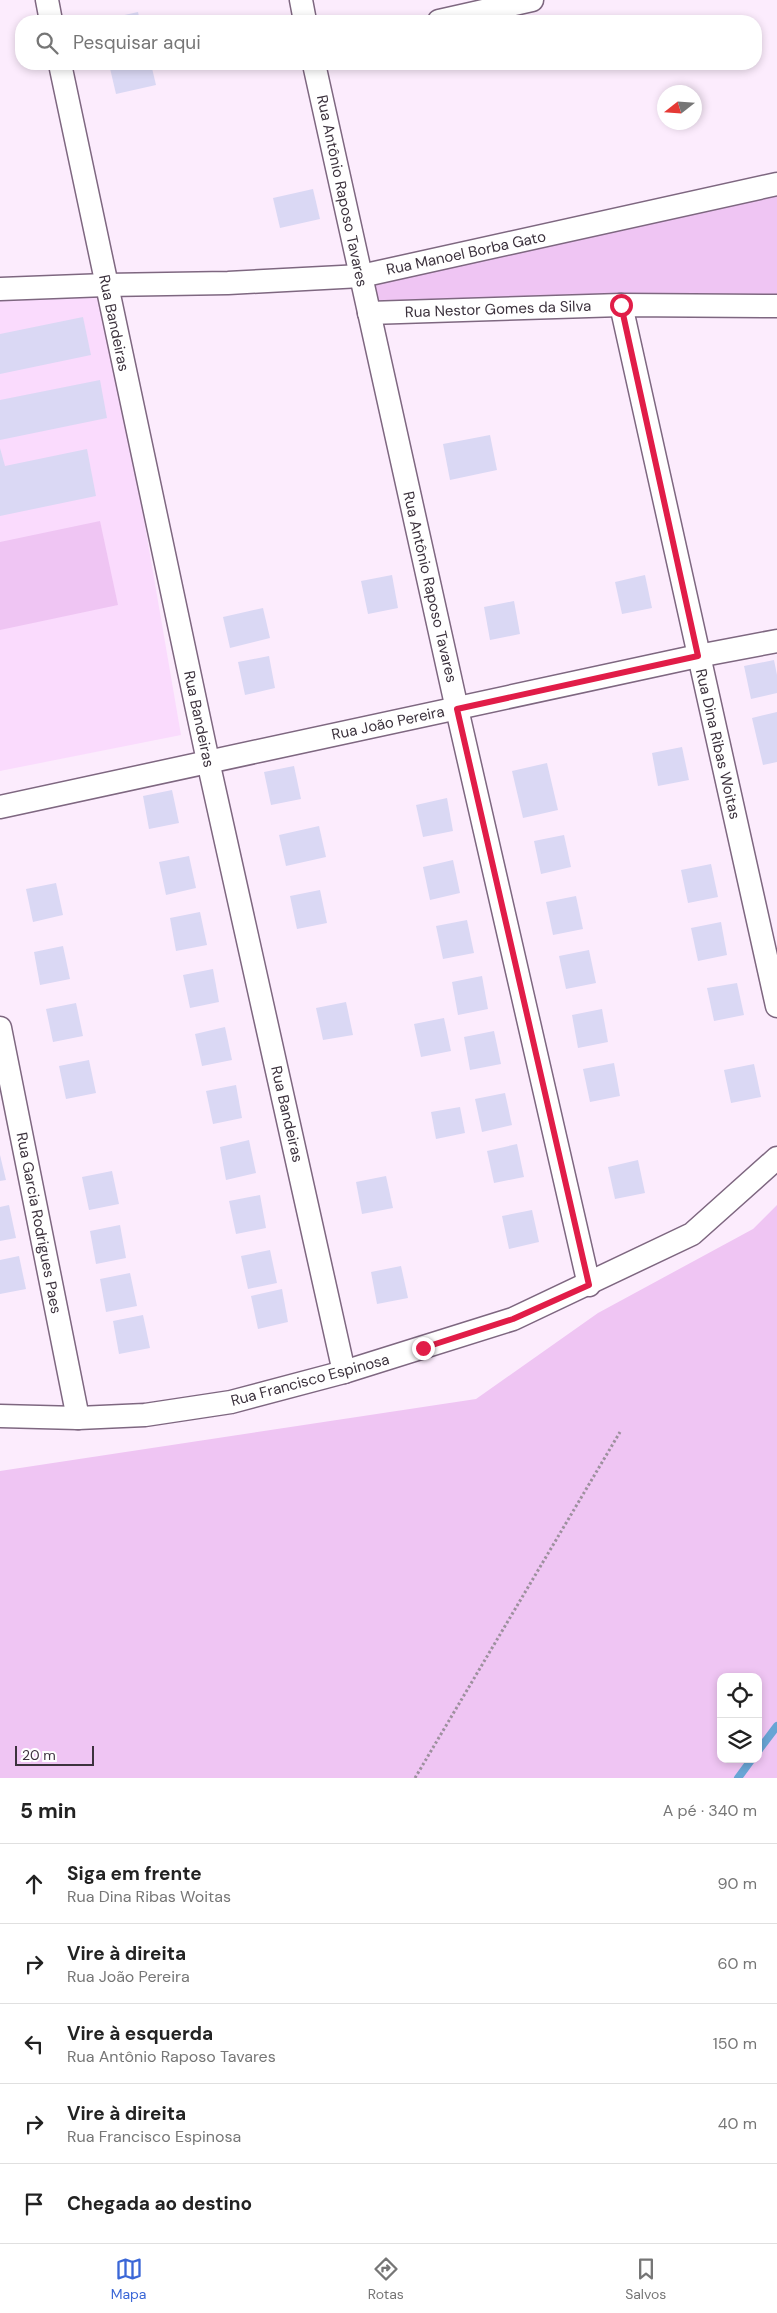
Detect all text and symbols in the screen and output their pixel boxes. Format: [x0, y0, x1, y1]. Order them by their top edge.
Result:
search box [15, 15, 762, 70]
icon: search [33, 29, 61, 57]
text: Pesquisar aqui [73, 30, 201, 55]
north arrow [657, 85, 702, 130]
street label: Rua Antônio Raposo Tavares [312, 93, 372, 289]
street label: Rua Manoel Borba Gato [384, 226, 548, 280]
street label: Rua Bandeiras [94, 273, 134, 373]
route start [610, 294, 633, 317]
street label: Rua Nestor Gomes da Silva [404, 296, 592, 322]
street label: Rua Antônio Raposo Tavares [398, 489, 462, 685]
street label: Rua Dina Ribas Woitas [691, 667, 745, 821]
street label: Rua Bandeiras [179, 669, 219, 769]
street label: Rua João Pereira [330, 701, 446, 745]
street label: Rua Bandeiras [266, 1064, 308, 1164]
street label: Rua Garcia Rodrigues Paes [12, 1131, 66, 1315]
route end [412, 1337, 435, 1360]
street label: Rua Francisco Espinosa [229, 1349, 391, 1411]
map controls [717, 1673, 762, 1763]
button: locate [717, 1673, 762, 1718]
button: layers [717, 1718, 762, 1763]
scale bar [15, 1743, 94, 1766]
text: 20 m [22, 1746, 56, 1764]
text: 5 min [20, 1797, 76, 1825]
text: A pé · 340 m [663, 1800, 757, 1821]
text: Siga em frente [67, 1861, 202, 1886]
icon: ahead [20, 1870, 48, 1898]
text: 90 m [717, 1873, 757, 1894]
text: Rua Dina Ribas Woitas [67, 1886, 231, 1907]
text: Vire à direita [67, 1941, 186, 1966]
icon: right [20, 1950, 48, 1978]
text: 60 m [717, 1953, 757, 1974]
text: Rua João Pereira [67, 1966, 190, 1987]
text: Vire à esquerda [67, 2021, 213, 2046]
icon: left [20, 2030, 48, 2058]
text: 150 m [713, 2033, 757, 2054]
text: Rua Antônio Raposo Tavares [67, 2046, 276, 2067]
text: Vire à direita [67, 2101, 186, 2126]
icon: right [20, 2110, 48, 2138]
text: 40 m [718, 2113, 757, 2134]
text: Rua Francisco Espinosa [67, 2126, 241, 2147]
icon: arrive [20, 2190, 48, 2218]
text: Chegada ao destino [67, 2191, 252, 2216]
tab: Mapa [111, 2255, 146, 2303]
tab: Rotas [368, 2255, 404, 2303]
tab: Salvos [625, 2255, 666, 2303]

